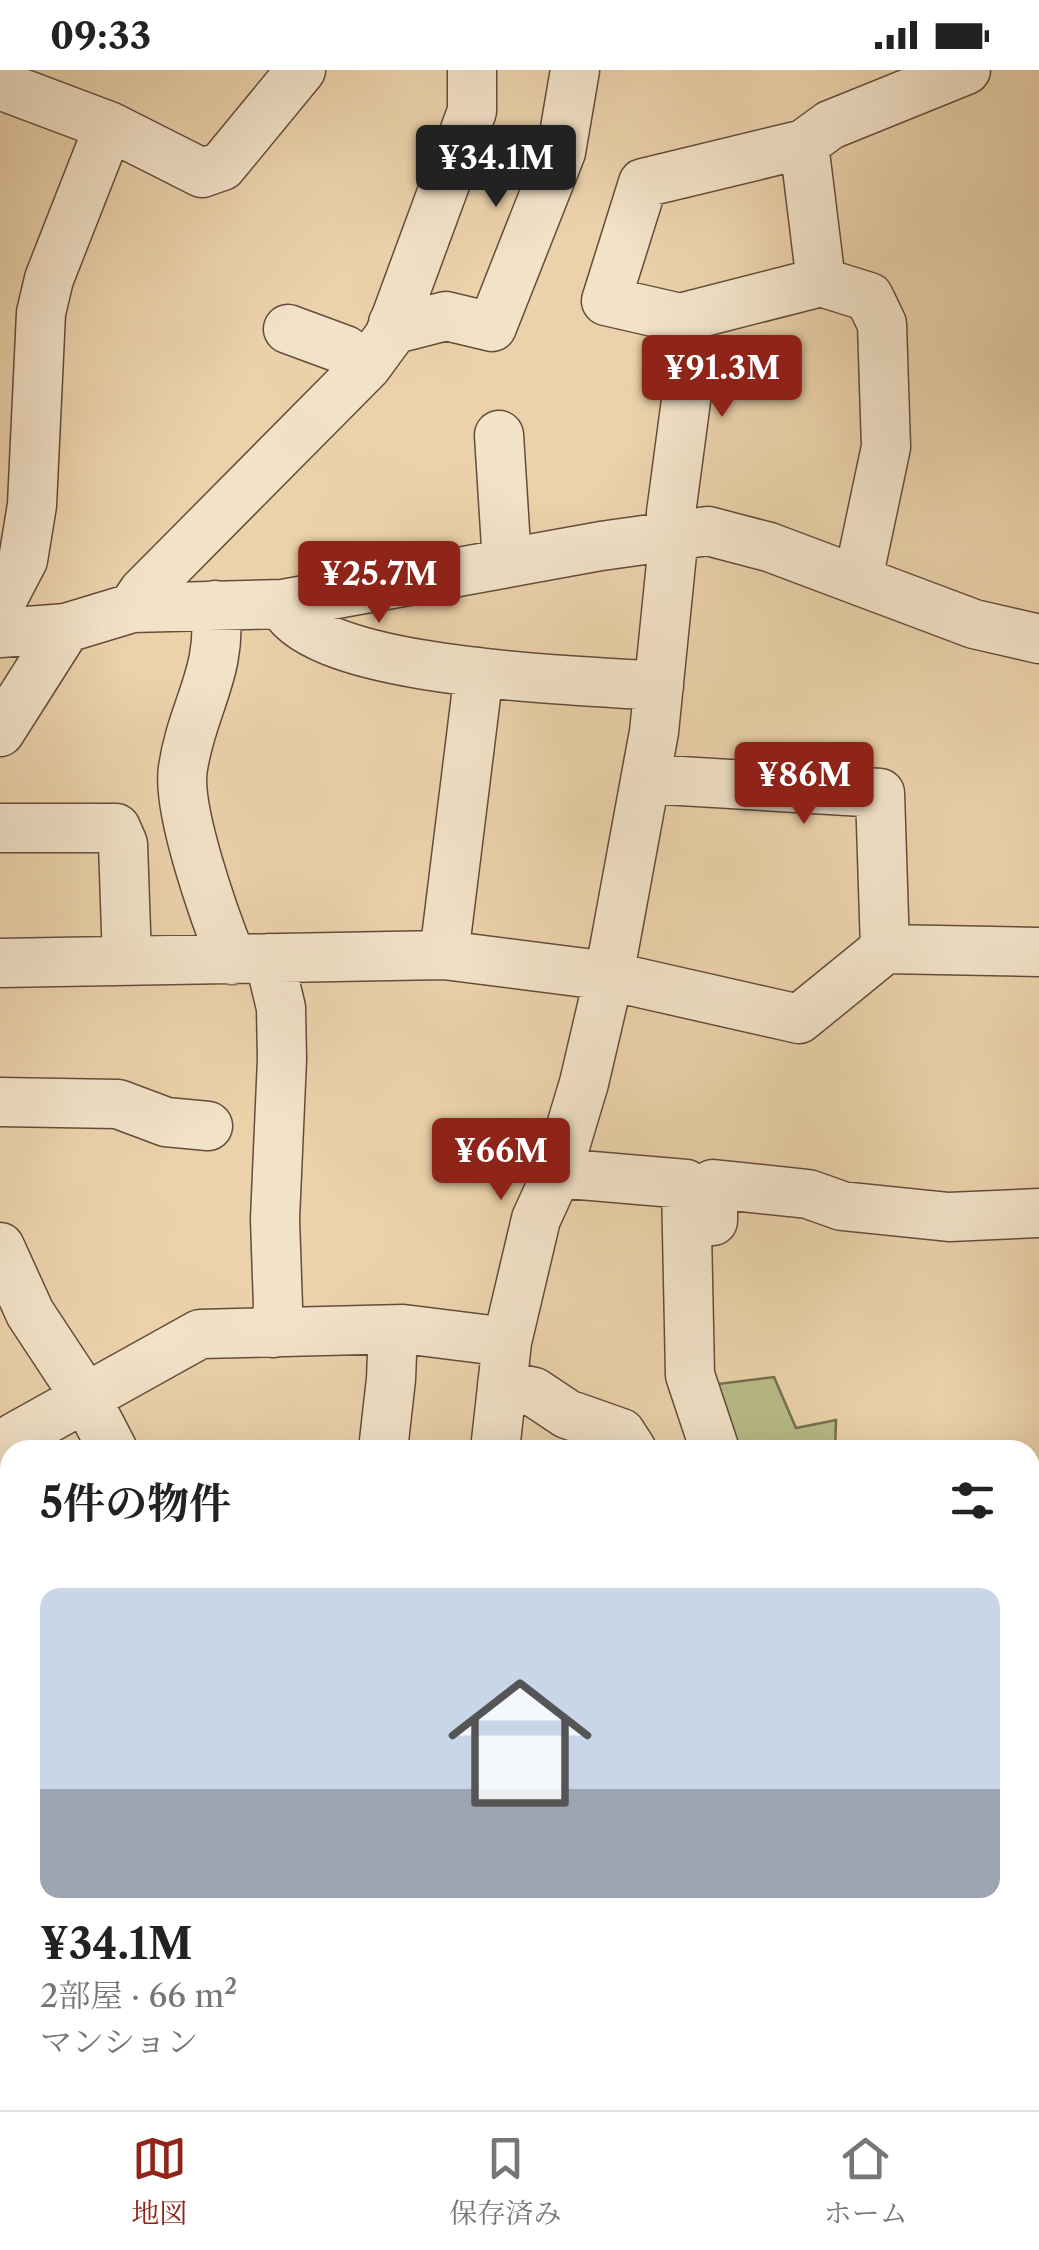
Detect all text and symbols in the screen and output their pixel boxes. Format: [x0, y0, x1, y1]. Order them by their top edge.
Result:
text: 09:33 [50, 12, 151, 59]
pin: ¥34.1M [415, 125, 577, 210]
text: ¥34.1M [438, 138, 554, 177]
pin: ¥91.3M [641, 335, 803, 420]
text: ¥91.3M [664, 348, 780, 387]
pin: ¥25.7M [298, 541, 460, 626]
text: ¥25.7M [320, 554, 438, 593]
pin: ¥86M [745, 742, 863, 827]
text: ¥86M [757, 755, 851, 794]
pin: ¥66M [442, 1118, 560, 1203]
text: ¥66M [454, 1131, 548, 1170]
icon: filters [945, 1473, 1000, 1528]
text: 5件の物件 [40, 1477, 231, 1529]
icon: home [430, 1653, 610, 1833]
text: ¥34.1M [40, 1918, 193, 1970]
text: 2部屋 · 66 m² [40, 1976, 237, 2015]
text: マンション [40, 2022, 199, 2061]
tab: 地図 [131, 2131, 187, 2231]
tab: 保存済み [449, 2131, 562, 2231]
tab: ホーム [824, 2131, 908, 2231]

